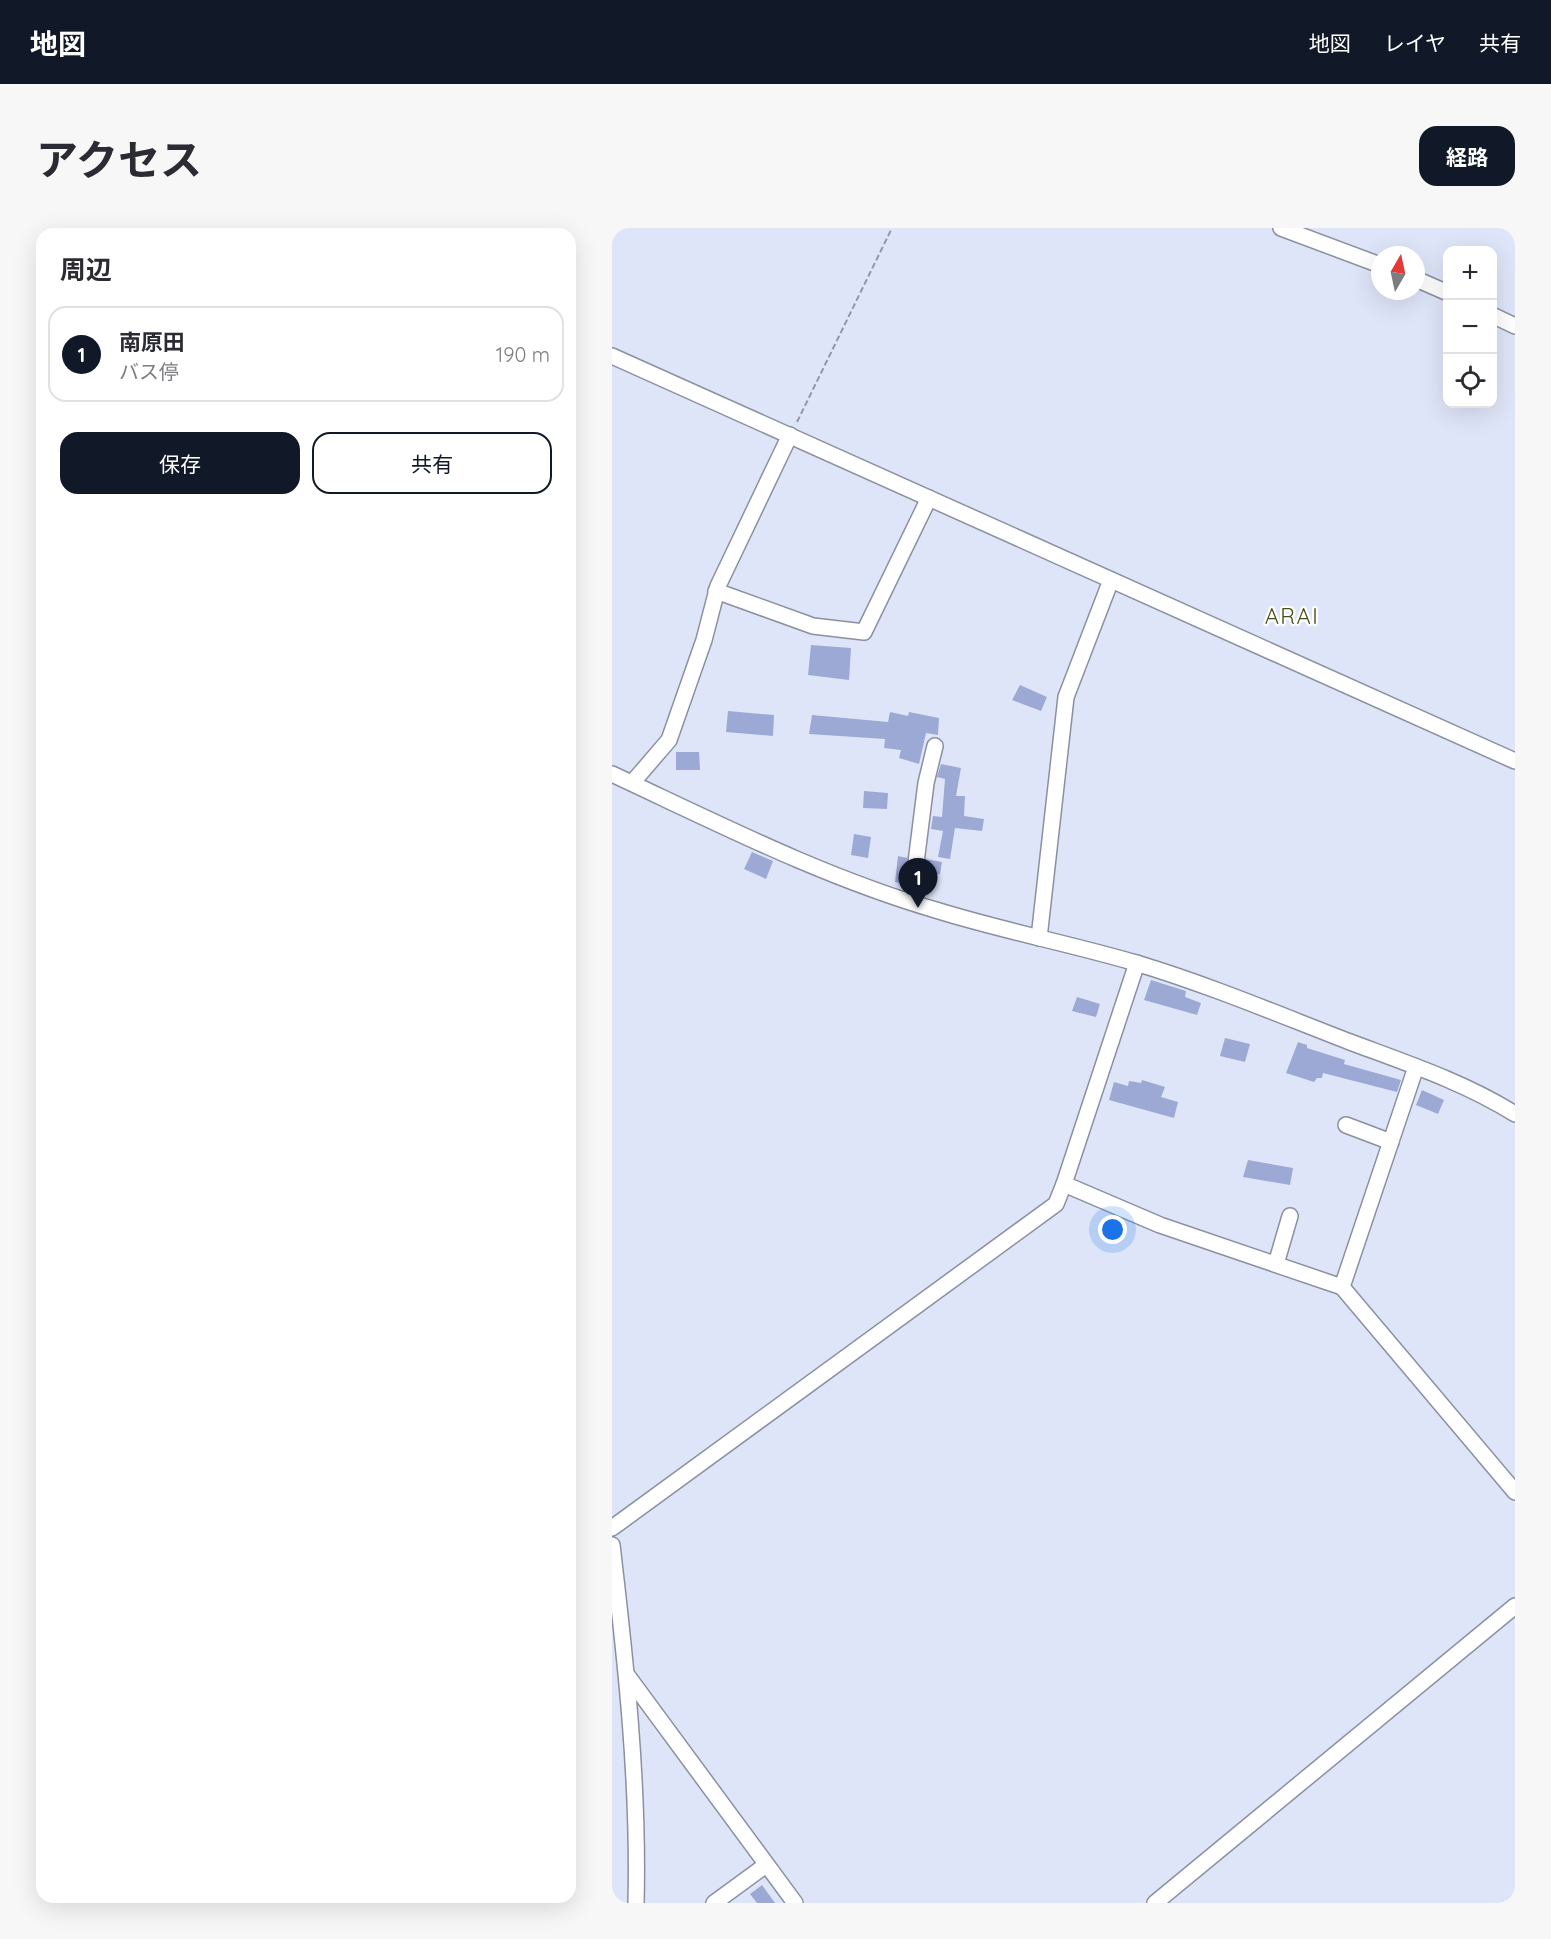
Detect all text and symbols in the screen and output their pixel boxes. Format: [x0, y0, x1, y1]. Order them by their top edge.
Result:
text: 地図 [30, 26, 86, 61]
text: 地図 [1309, 30, 1351, 56]
text: レイヤ [1384, 30, 1446, 56]
text: 共有 [1479, 30, 1521, 56]
button: 経路 [1419, 126, 1515, 186]
text: アクセス [36, 133, 202, 186]
north arrow [1371, 246, 1425, 300]
map controls [1443, 246, 1497, 408]
button: + [1443, 246, 1497, 300]
text: 周辺 [60, 253, 112, 286]
button: − [1443, 300, 1497, 354]
text: 南原田 [119, 328, 185, 356]
text: 1 [78, 342, 85, 367]
text: 190 m [496, 342, 550, 367]
button: locate [1443, 354, 1497, 408]
text: バス停 [119, 359, 179, 384]
button: 保存 [60, 432, 300, 494]
button: 共有 [312, 432, 552, 494]
district label: ARAI [1265, 602, 1319, 630]
pin: 1 [898, 858, 938, 908]
your location [1098, 1215, 1127, 1244]

